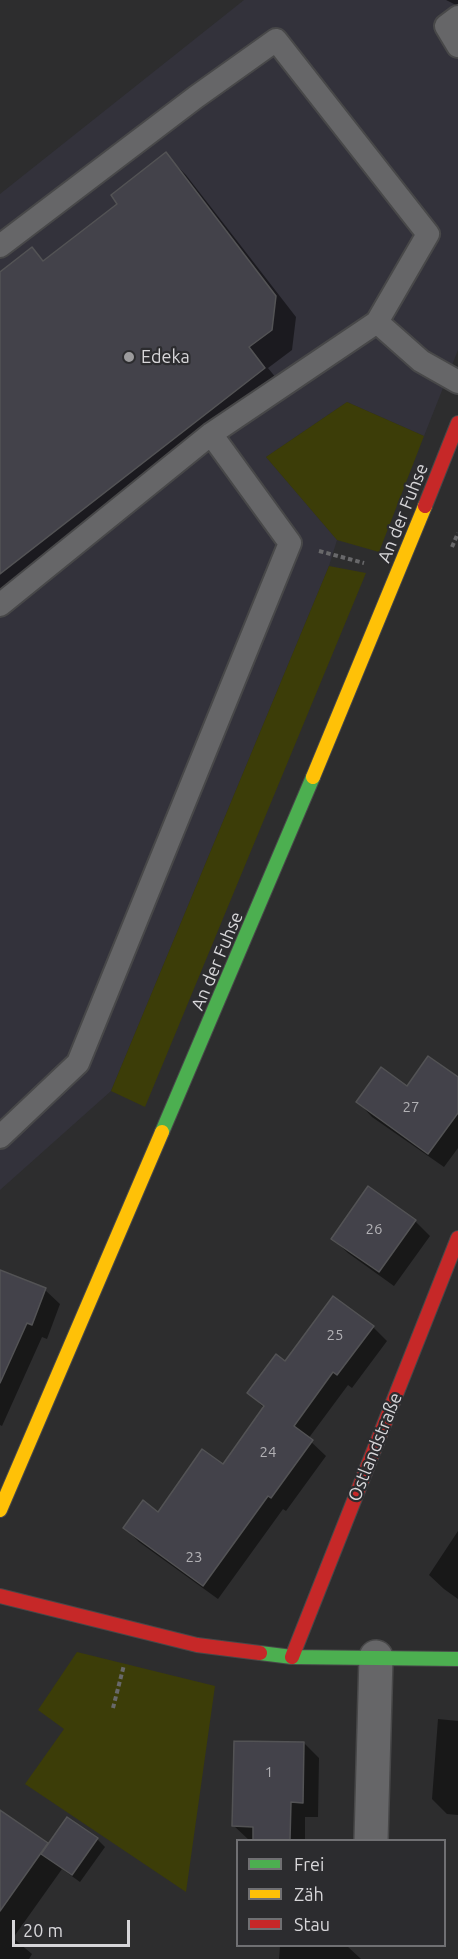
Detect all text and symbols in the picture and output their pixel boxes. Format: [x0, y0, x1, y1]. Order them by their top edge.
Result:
place label: Edeka [141, 346, 190, 368]
marker: Edeka [122, 350, 136, 364]
street label: An der Fuhse [373, 460, 433, 566]
street label: An der Fuhse [187, 908, 247, 1014]
house number: 27 [403, 1098, 419, 1116]
house number: 26 [366, 1220, 382, 1238]
house number: 25 [327, 1326, 343, 1344]
street label: Ostlandstraße [343, 1389, 407, 1505]
house number: 24 [260, 1443, 276, 1461]
house number: 23 [186, 1548, 202, 1566]
house number: 1 [265, 1763, 273, 1781]
legend [236, 1839, 446, 1947]
text: Frei [294, 1854, 324, 1874]
text: Zäh [294, 1884, 324, 1904]
scale bar [15, 1908, 134, 1946]
text: Stau [294, 1914, 330, 1934]
text: 20 m [23, 1920, 63, 1940]

